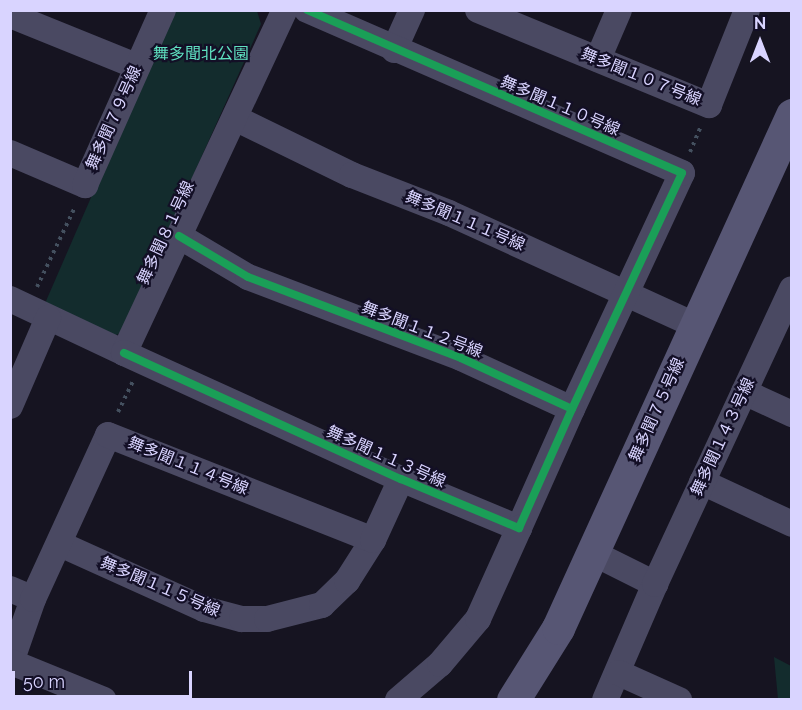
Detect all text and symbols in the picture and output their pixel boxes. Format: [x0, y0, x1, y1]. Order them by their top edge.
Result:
north arrow [730, 12, 790, 72]
text: N [754, 14, 766, 33]
park label: 舞多聞北公園 [153, 44, 249, 64]
street label: 舞多聞１０７号線 [578, 44, 704, 110]
street label: 舞多聞７９号線 [82, 63, 146, 173]
street label: 舞多聞１１０号線 [497, 72, 623, 140]
street label: 舞多聞８１号線 [134, 178, 198, 288]
street label: 舞多聞１１１号線 [402, 187, 528, 255]
street label: 舞多聞１１２号線 [359, 298, 485, 362]
street label: 舞多聞７５号線 [625, 355, 689, 465]
street label: 舞多聞１４３号線 [687, 375, 759, 499]
street label: 舞多聞１１３号線 [324, 422, 448, 492]
street label: 舞多聞１１４号線 [125, 433, 251, 499]
street label: 舞多聞１１５号線 [97, 553, 223, 621]
scale bar [15, 659, 195, 697]
text: 50 m [23, 671, 65, 692]

